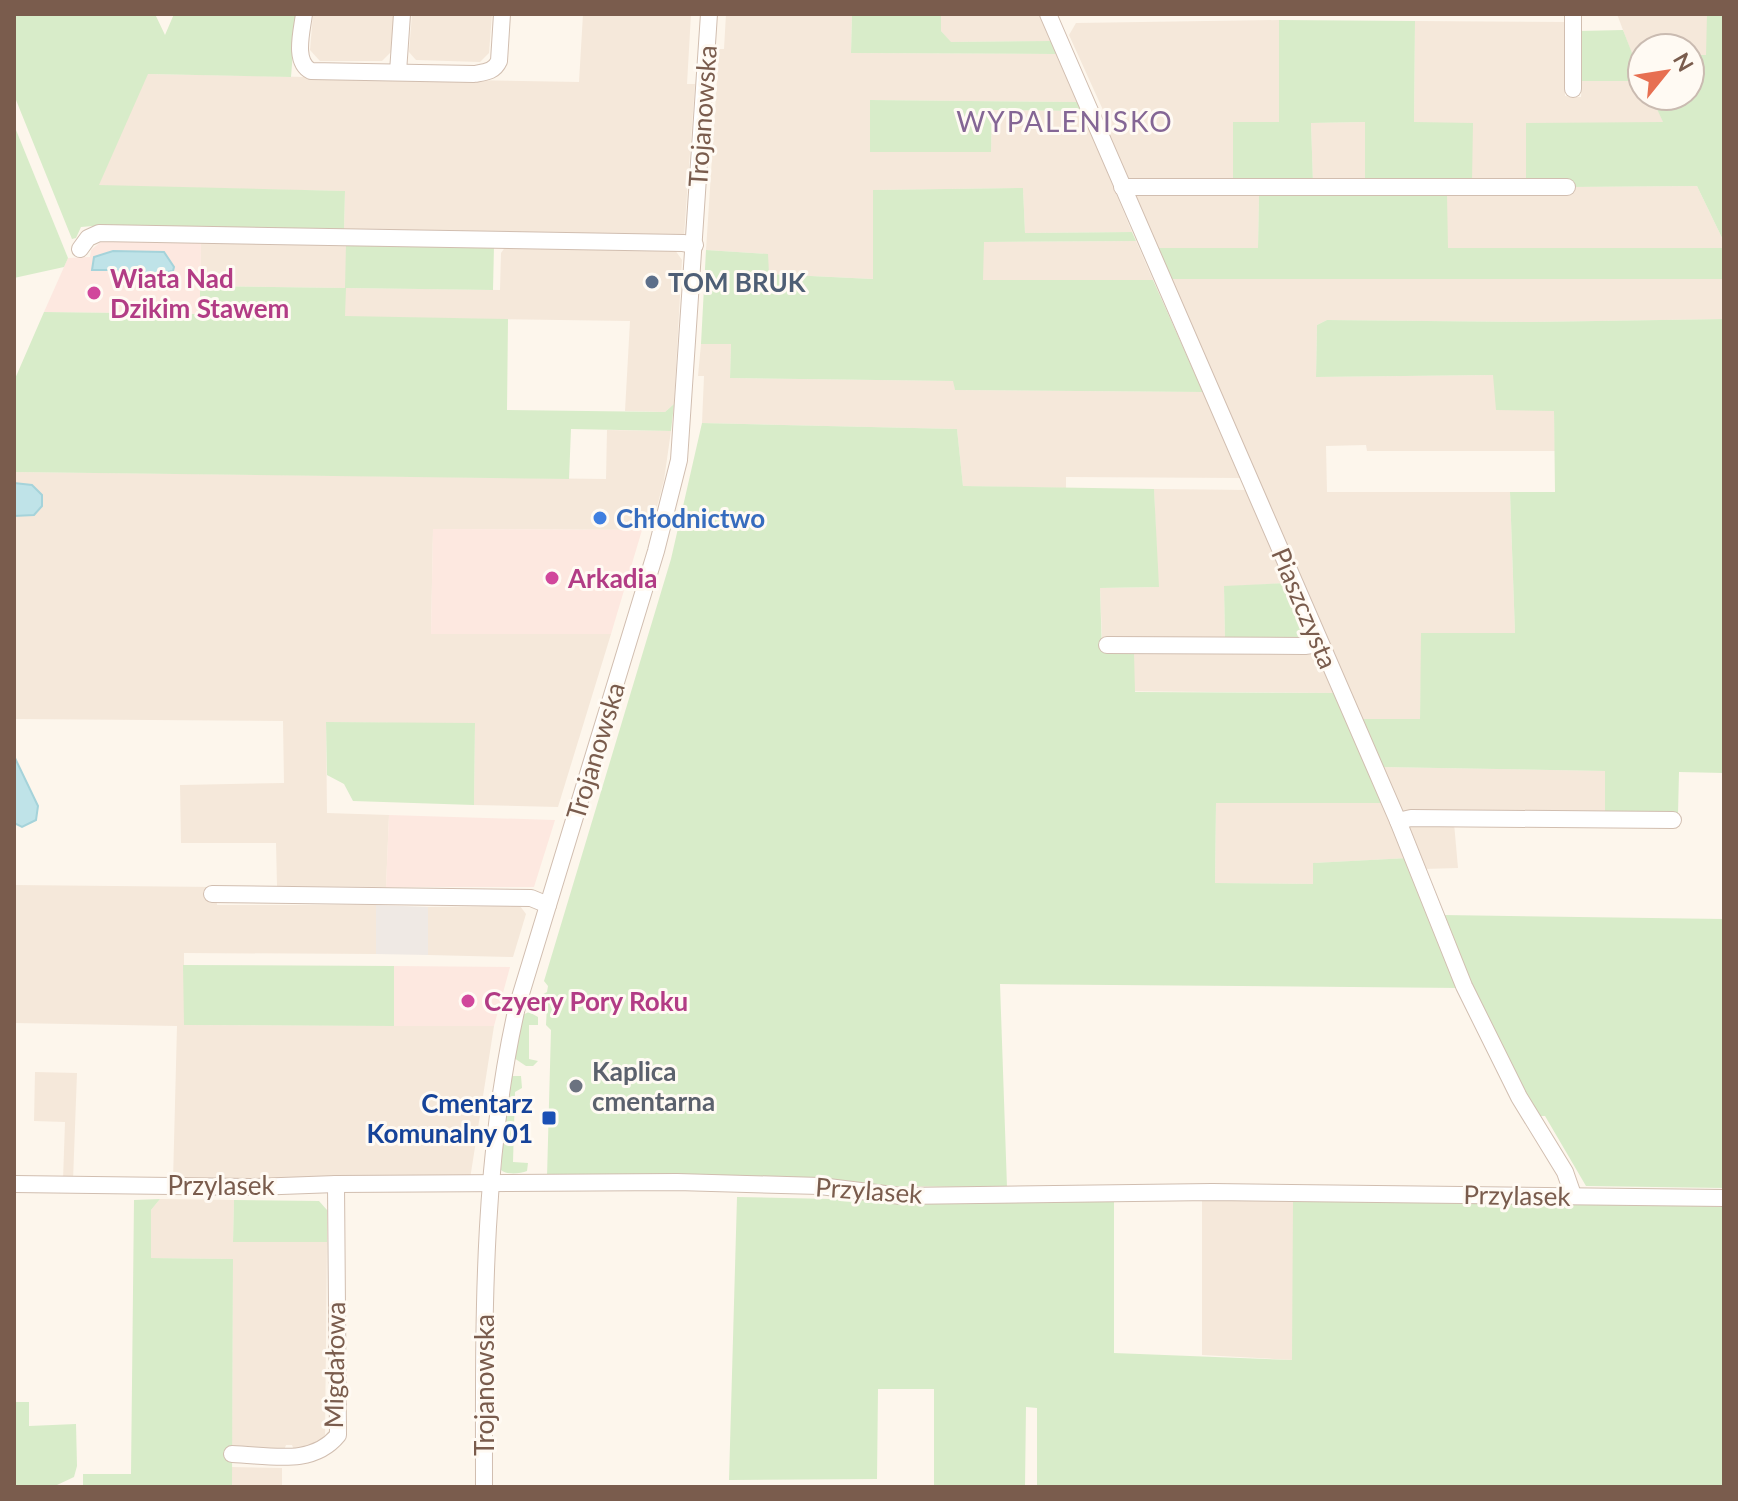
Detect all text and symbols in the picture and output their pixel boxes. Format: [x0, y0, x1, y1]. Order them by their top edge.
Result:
north arrow [1626, 32, 1706, 112]
street label: Trojanowska [681, 44, 723, 188]
text: N [1668, 48, 1700, 76]
district label: WYPALENISKO [956, 104, 1174, 138]
place label: Wiata Nad Dzikim Stawem [110, 262, 289, 324]
place label: TOM BRUK [668, 266, 807, 298]
marker: TOM BRUK [643, 273, 661, 291]
marker: Wiata Nad Dzikim Stawem [85, 284, 103, 302]
place label: Chłodnictwo [616, 502, 765, 534]
marker: Chłodnictwo [591, 509, 609, 527]
street label: Piaszczysta [1265, 543, 1345, 673]
place label: Arkadia [567, 562, 657, 594]
marker: Arkadia [543, 569, 561, 587]
street label: Trojanowska [559, 678, 631, 824]
place label: Czyery Pory Roku [484, 985, 688, 1017]
marker: Czyery Pory Roku [459, 992, 477, 1010]
place label: Kaplica cmentarna [592, 1055, 715, 1117]
marker: Kaplica cmentarna [567, 1077, 585, 1095]
place label: Cmentarz Komunalny 01 [367, 1087, 533, 1149]
marker: Cmentarz Komunalny 01 [540, 1109, 558, 1127]
street label: Przylasek [167, 1169, 275, 1201]
street label: Przylasek [814, 1170, 924, 1210]
street label: Przylasek [1463, 1178, 1572, 1212]
street label: Migdałowa [317, 1301, 351, 1429]
street label: Trojanowska [468, 1314, 500, 1456]

